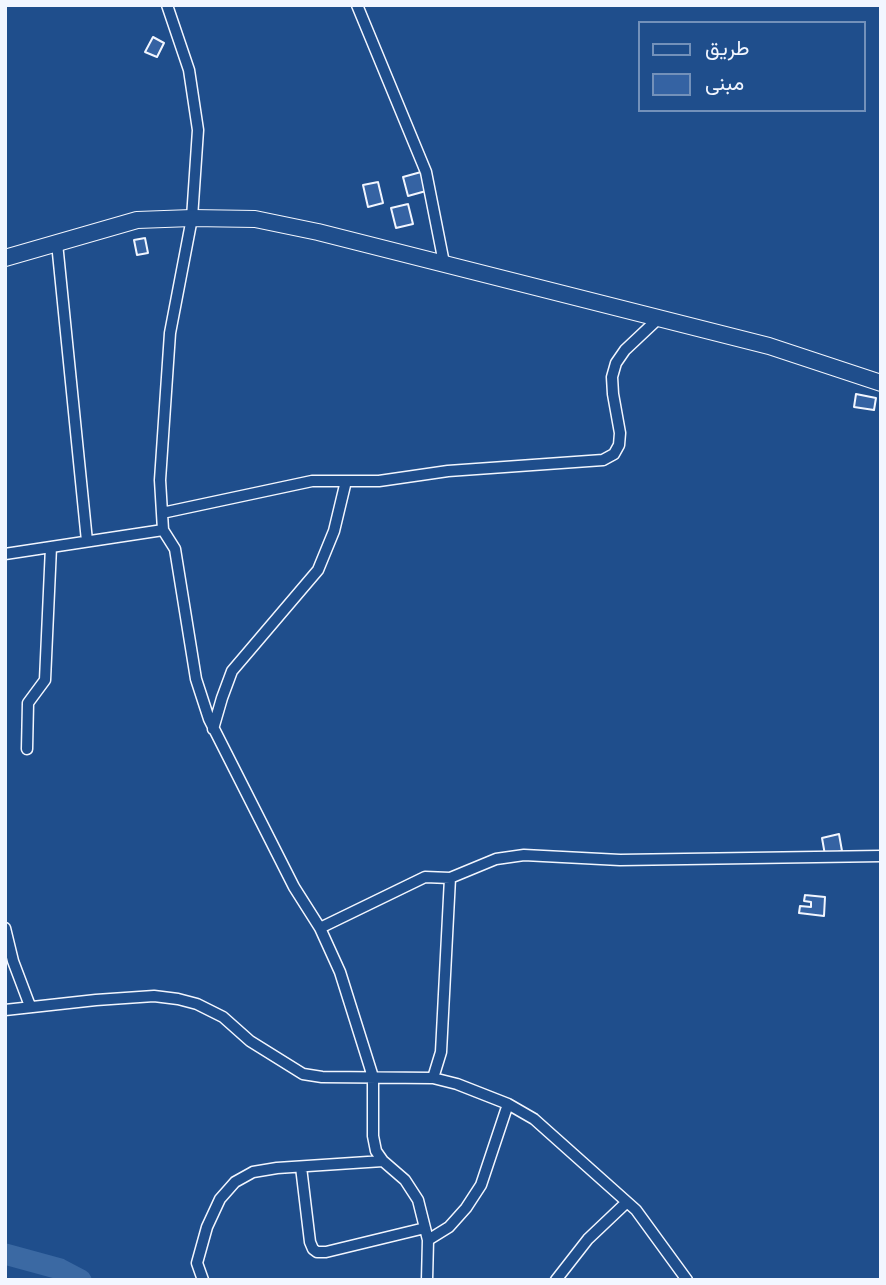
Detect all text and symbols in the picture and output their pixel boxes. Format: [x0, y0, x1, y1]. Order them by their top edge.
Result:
legend [638, 21, 865, 112]
text: طريق [705, 38, 750, 59]
text: مبنى [705, 73, 744, 94]

